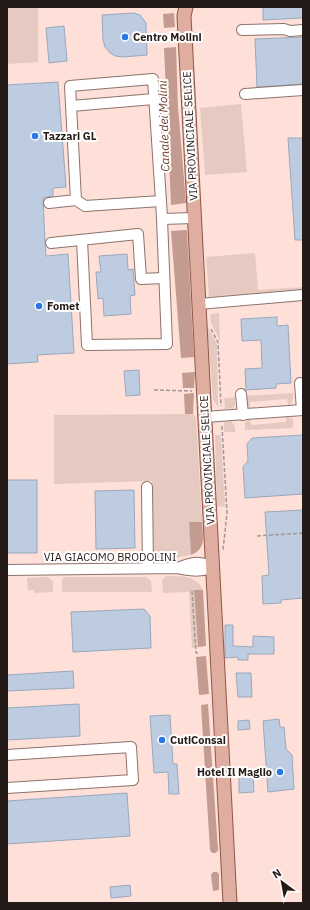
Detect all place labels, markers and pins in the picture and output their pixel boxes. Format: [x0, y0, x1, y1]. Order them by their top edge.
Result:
place label: Centro Molini [133, 30, 202, 44]
marker: Centro Molini [120, 32, 130, 42]
place label: Tazzari GL [43, 129, 97, 143]
marker: Tazzari GL [30, 131, 40, 141]
place label: Fomet [47, 299, 80, 313]
marker: Fomet [34, 301, 44, 311]
place label: CutiConsai [170, 733, 226, 747]
marker: CutiConsai [157, 735, 167, 745]
place label: Hotel Il Maglio [197, 765, 272, 779]
marker: Hotel Il Maglio [275, 767, 285, 777]

